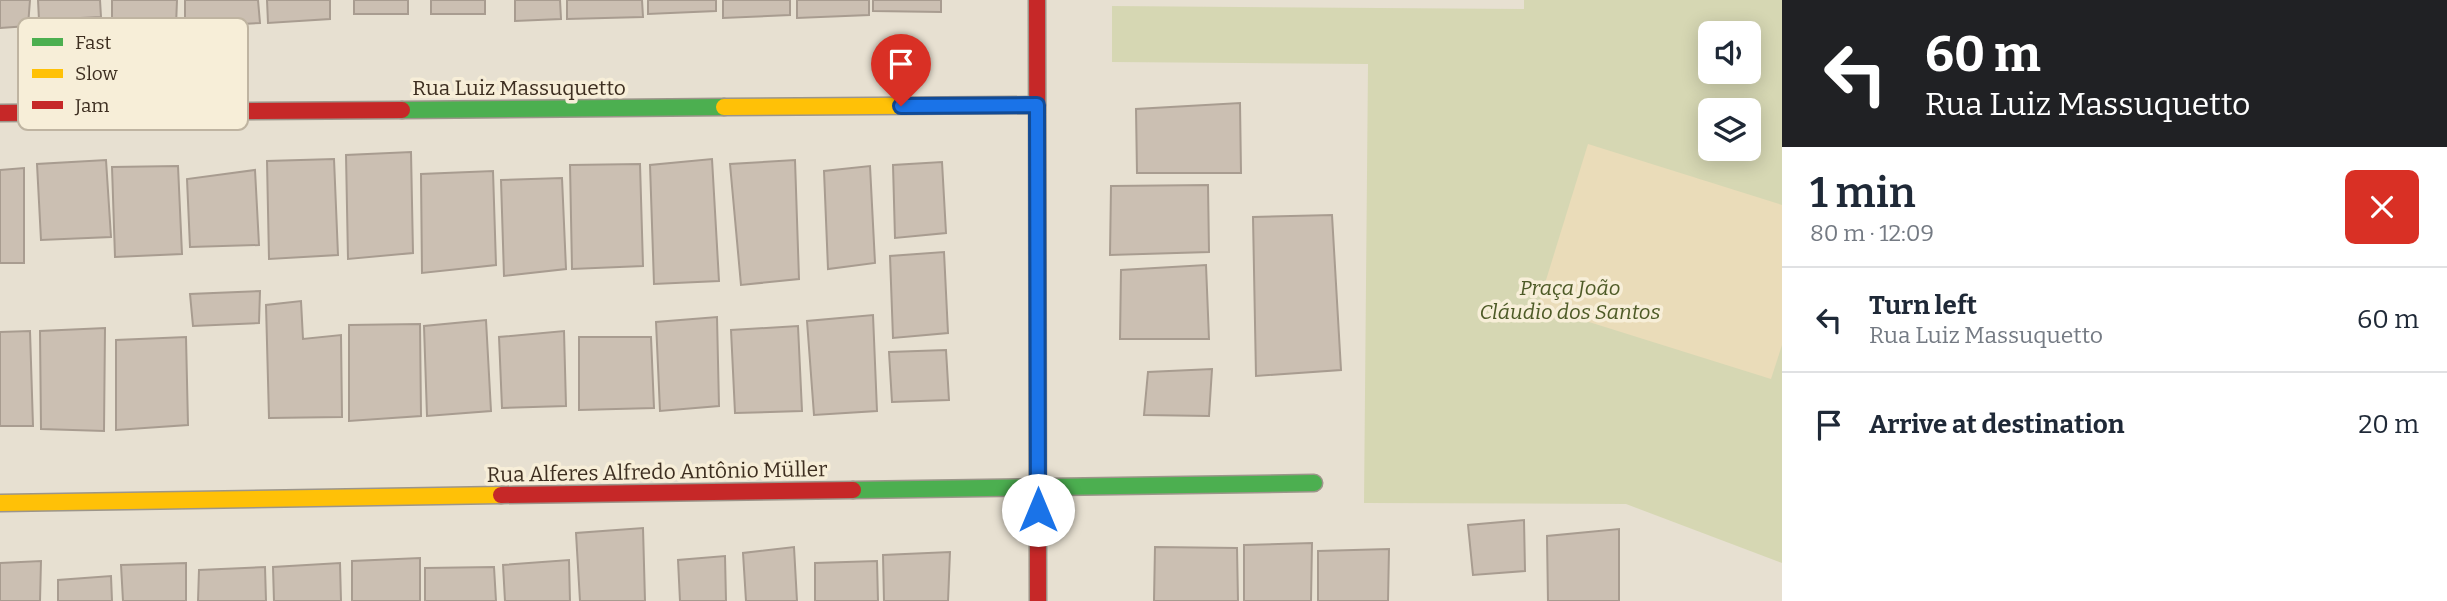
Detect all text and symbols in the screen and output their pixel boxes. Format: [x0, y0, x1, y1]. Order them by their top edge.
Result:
legend [18, 18, 248, 130]
map controls [1698, 21, 1761, 161]
button: sound [1698, 21, 1761, 84]
text: 60 m [1925, 25, 2041, 84]
icon: left [1810, 28, 1901, 119]
text: Fast [75, 31, 112, 54]
pin [871, 34, 931, 106]
icon: arrive [882, 45, 920, 83]
text: Slow [75, 62, 118, 85]
street label: Rua Luiz Massuquetto [412, 75, 626, 101]
text: Rua Luiz Massuquetto [1925, 85, 2250, 123]
text: Jam [74, 94, 109, 117]
button: layers [1698, 98, 1761, 161]
text: 1 min [1810, 168, 1916, 218]
button: close [2345, 170, 2419, 244]
text: 80 m · 12:09 [1810, 219, 1934, 247]
park label: Praça João Cláudio dos Santos [1480, 275, 1660, 325]
text: Turn left [1869, 290, 1977, 321]
icon: left [1810, 301, 1848, 339]
text: 60 m [2357, 304, 2419, 335]
text: Rua Luiz Massuquetto [1869, 321, 2103, 349]
icon: arrive [1810, 406, 1848, 444]
text: Arrive at destination [1869, 409, 2124, 440]
text: 20 m [2358, 409, 2419, 440]
street label: Rua Alferes Alfredo Antônio Müller [486, 456, 828, 488]
position arrow [1001, 473, 1075, 547]

